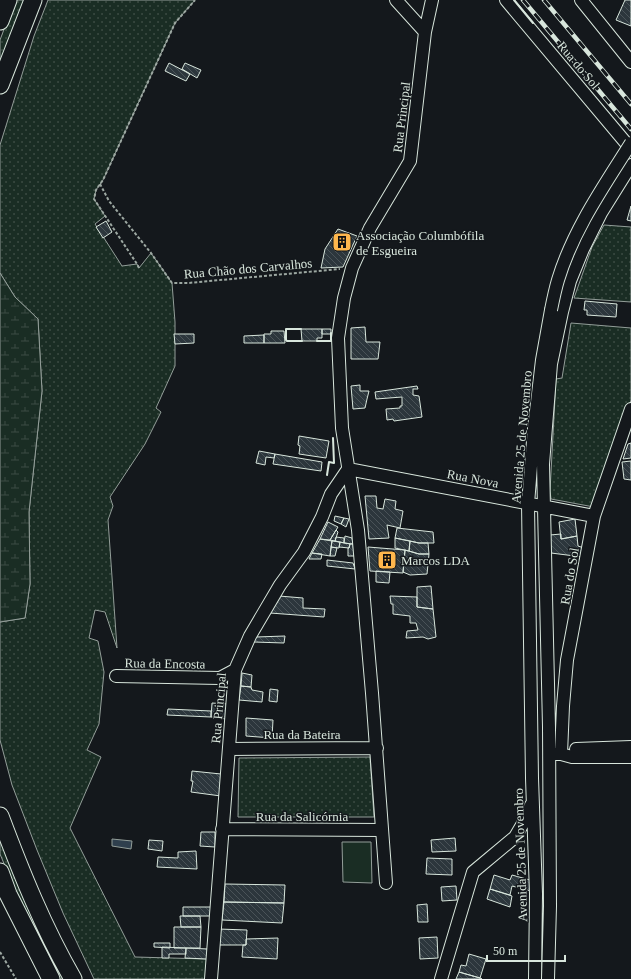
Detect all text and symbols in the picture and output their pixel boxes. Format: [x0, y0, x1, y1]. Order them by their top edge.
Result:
street label: Rua do Sol [554, 38, 603, 93]
street label: Rua Principal [390, 80, 413, 153]
place label: Associação Columbófila de Esgueira [356, 228, 484, 258]
building icon: Associação Columbófila de Esgueira [331, 231, 353, 253]
street label: Rua Chão dos Carvalhos [183, 255, 313, 282]
street label: Avenida 25 de Novembro [508, 370, 535, 504]
street label: Rua Nova [446, 466, 500, 491]
street label: Rua do Sol [557, 546, 582, 606]
building icon: Marcos LDA [376, 549, 398, 571]
place label: Marcos LDA [401, 553, 471, 568]
street label: Rua da Encosta [124, 655, 206, 672]
street label: Rua Principal [208, 672, 229, 744]
street label: Rua da Bateira [263, 727, 341, 742]
street label: Avenida 25 de Novembro [511, 788, 530, 922]
street label: Rua da Salicórnia [256, 809, 348, 824]
scale bar [487, 937, 565, 963]
text: 50 m [493, 944, 518, 958]

